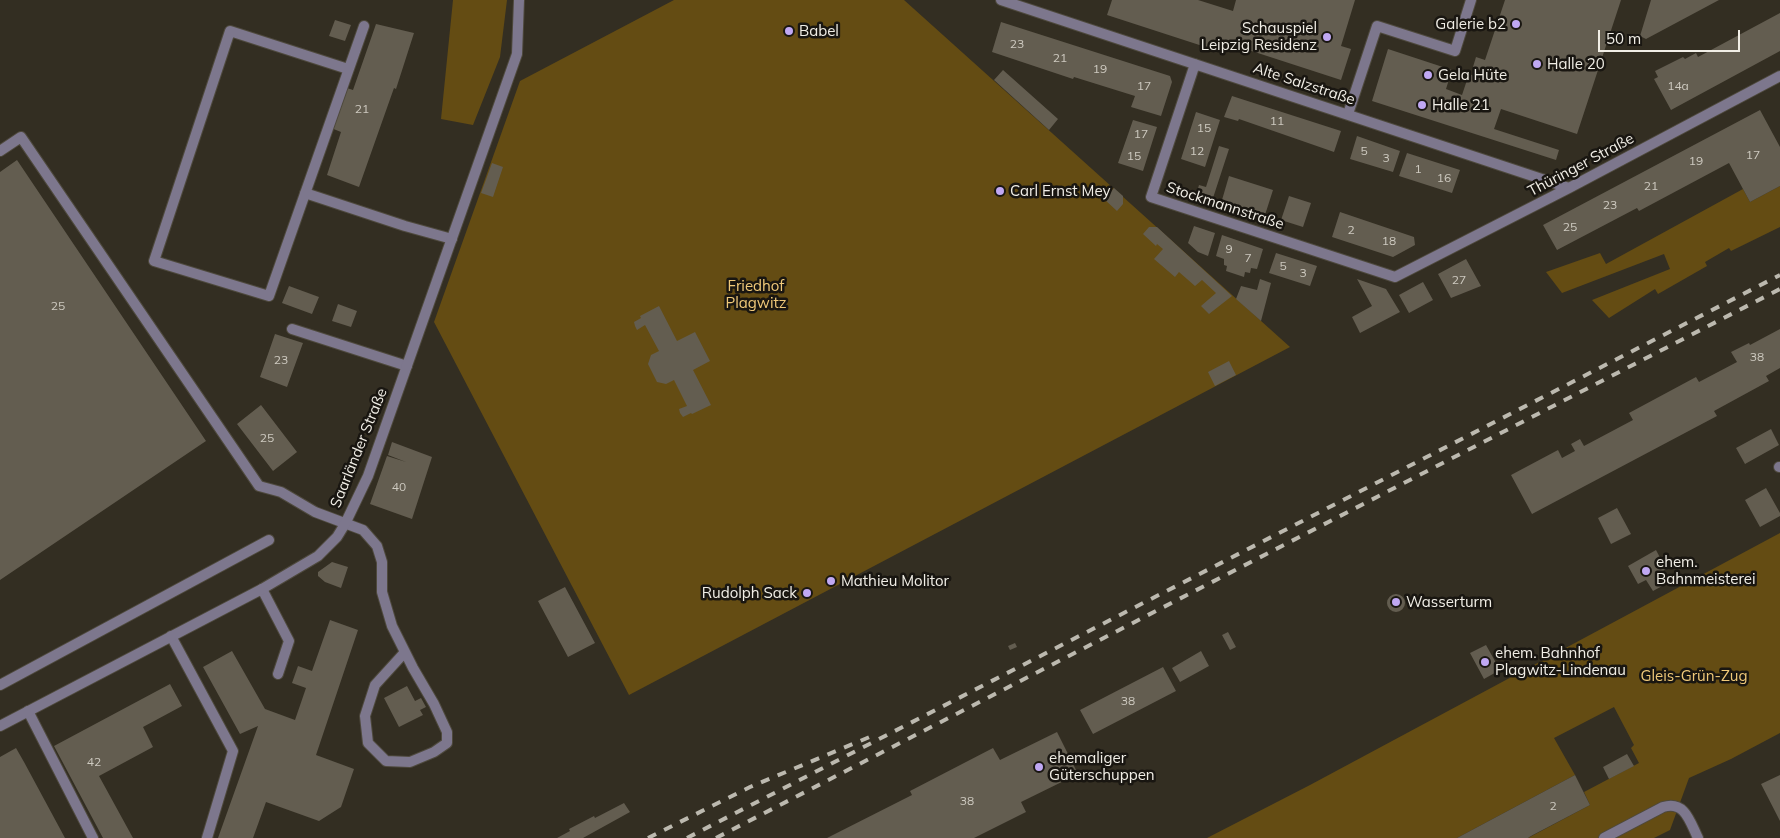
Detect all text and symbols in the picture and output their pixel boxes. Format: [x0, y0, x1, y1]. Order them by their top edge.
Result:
place label: Galerie b2 [1435, 15, 1506, 33]
marker: Galerie b2 [1510, 18, 1522, 30]
place label: Schauspiel Leipzig Residenz [1201, 19, 1317, 54]
scale bar [1600, 20, 1742, 52]
place label: Babel [799, 22, 839, 40]
marker: Babel [783, 25, 795, 37]
text: 50 m [1606, 29, 1641, 48]
marker: Schauspiel Leipzig Residenz [1321, 31, 1333, 43]
house number: 23 [1010, 37, 1024, 51]
house number: 21 [1053, 51, 1067, 65]
place label: Halle 20 [1547, 55, 1605, 73]
marker: Halle 20 [1531, 58, 1543, 70]
street label: Alte Salzstraße [1251, 59, 1357, 109]
house number: 19 [1093, 62, 1107, 76]
place label: Gela Hüte [1438, 66, 1507, 84]
marker: Gela Hüte [1422, 69, 1434, 81]
house number: 17 [1137, 79, 1151, 93]
house number: 14a [1667, 79, 1689, 93]
place label: Halle 21 [1432, 96, 1490, 114]
marker: Halle 21 [1416, 99, 1428, 111]
house number: 21 [355, 102, 369, 116]
house number: 11 [1270, 114, 1284, 128]
house number: 15 [1197, 121, 1211, 135]
house number: 17 [1134, 127, 1148, 141]
street label: Thüringer Straße [1525, 129, 1637, 201]
house number: 12 [1190, 144, 1204, 158]
house number: 5 [1360, 144, 1368, 158]
house number: 17 [1746, 148, 1760, 162]
house number: 15 [1127, 149, 1141, 163]
house number: 3 [1382, 151, 1390, 165]
house number: 19 [1689, 154, 1703, 168]
house number: 1 [1414, 162, 1422, 176]
house number: 16 [1437, 171, 1451, 185]
street label: Stockmannstraße [1164, 178, 1286, 234]
house number: 21 [1644, 179, 1658, 193]
place label: Carl Ernst Mey [1010, 182, 1110, 200]
marker: Carl Ernst Mey [994, 185, 1006, 197]
house number: 23 [1603, 198, 1617, 212]
house number: 25 [1563, 220, 1577, 234]
house number: 2 [1347, 223, 1355, 237]
house number: 18 [1382, 234, 1396, 248]
house number: 9 [1225, 242, 1233, 256]
house number: 7 [1244, 251, 1252, 265]
house number: 5 [1279, 259, 1287, 273]
house number: 3 [1299, 266, 1307, 280]
house number: 27 [1452, 273, 1466, 287]
park label: Friedhof Plagwitz [725, 277, 787, 312]
house number: 25 [51, 299, 65, 313]
house number: 38 [1750, 350, 1764, 364]
house number: 23 [274, 353, 288, 367]
street label: Saarländer Straße [327, 386, 391, 510]
house number: 25 [260, 431, 274, 445]
house number: 40 [392, 480, 406, 494]
place label: ehem. Bahnmeisterei [1656, 553, 1755, 588]
marker: ehem. Bahnmeisterei [1640, 565, 1652, 577]
place label: Mathieu Molitor [841, 572, 949, 590]
marker: Mathieu Molitor [825, 575, 837, 587]
place label: Rudolph Sack [702, 584, 797, 602]
marker: Rudolph Sack [801, 587, 813, 599]
place label: Wasserturm [1406, 593, 1492, 611]
marker: Wasserturm [1390, 596, 1402, 608]
place label: ehem. Bahnhof Plagwitz-Lindenau [1495, 644, 1626, 679]
marker: ehem. Bahnhof Plagwitz-Lindenau [1479, 656, 1491, 668]
park label: Gleis-Grün-Zug [1641, 667, 1747, 685]
house number: 38 [1121, 694, 1135, 708]
place label: ehemaliger Güterschuppen [1049, 749, 1155, 784]
house number: 42 [87, 755, 101, 769]
marker: ehemaliger Güterschuppen [1033, 761, 1045, 773]
house number: 38 [960, 794, 974, 808]
house number: 2 [1549, 799, 1557, 813]

